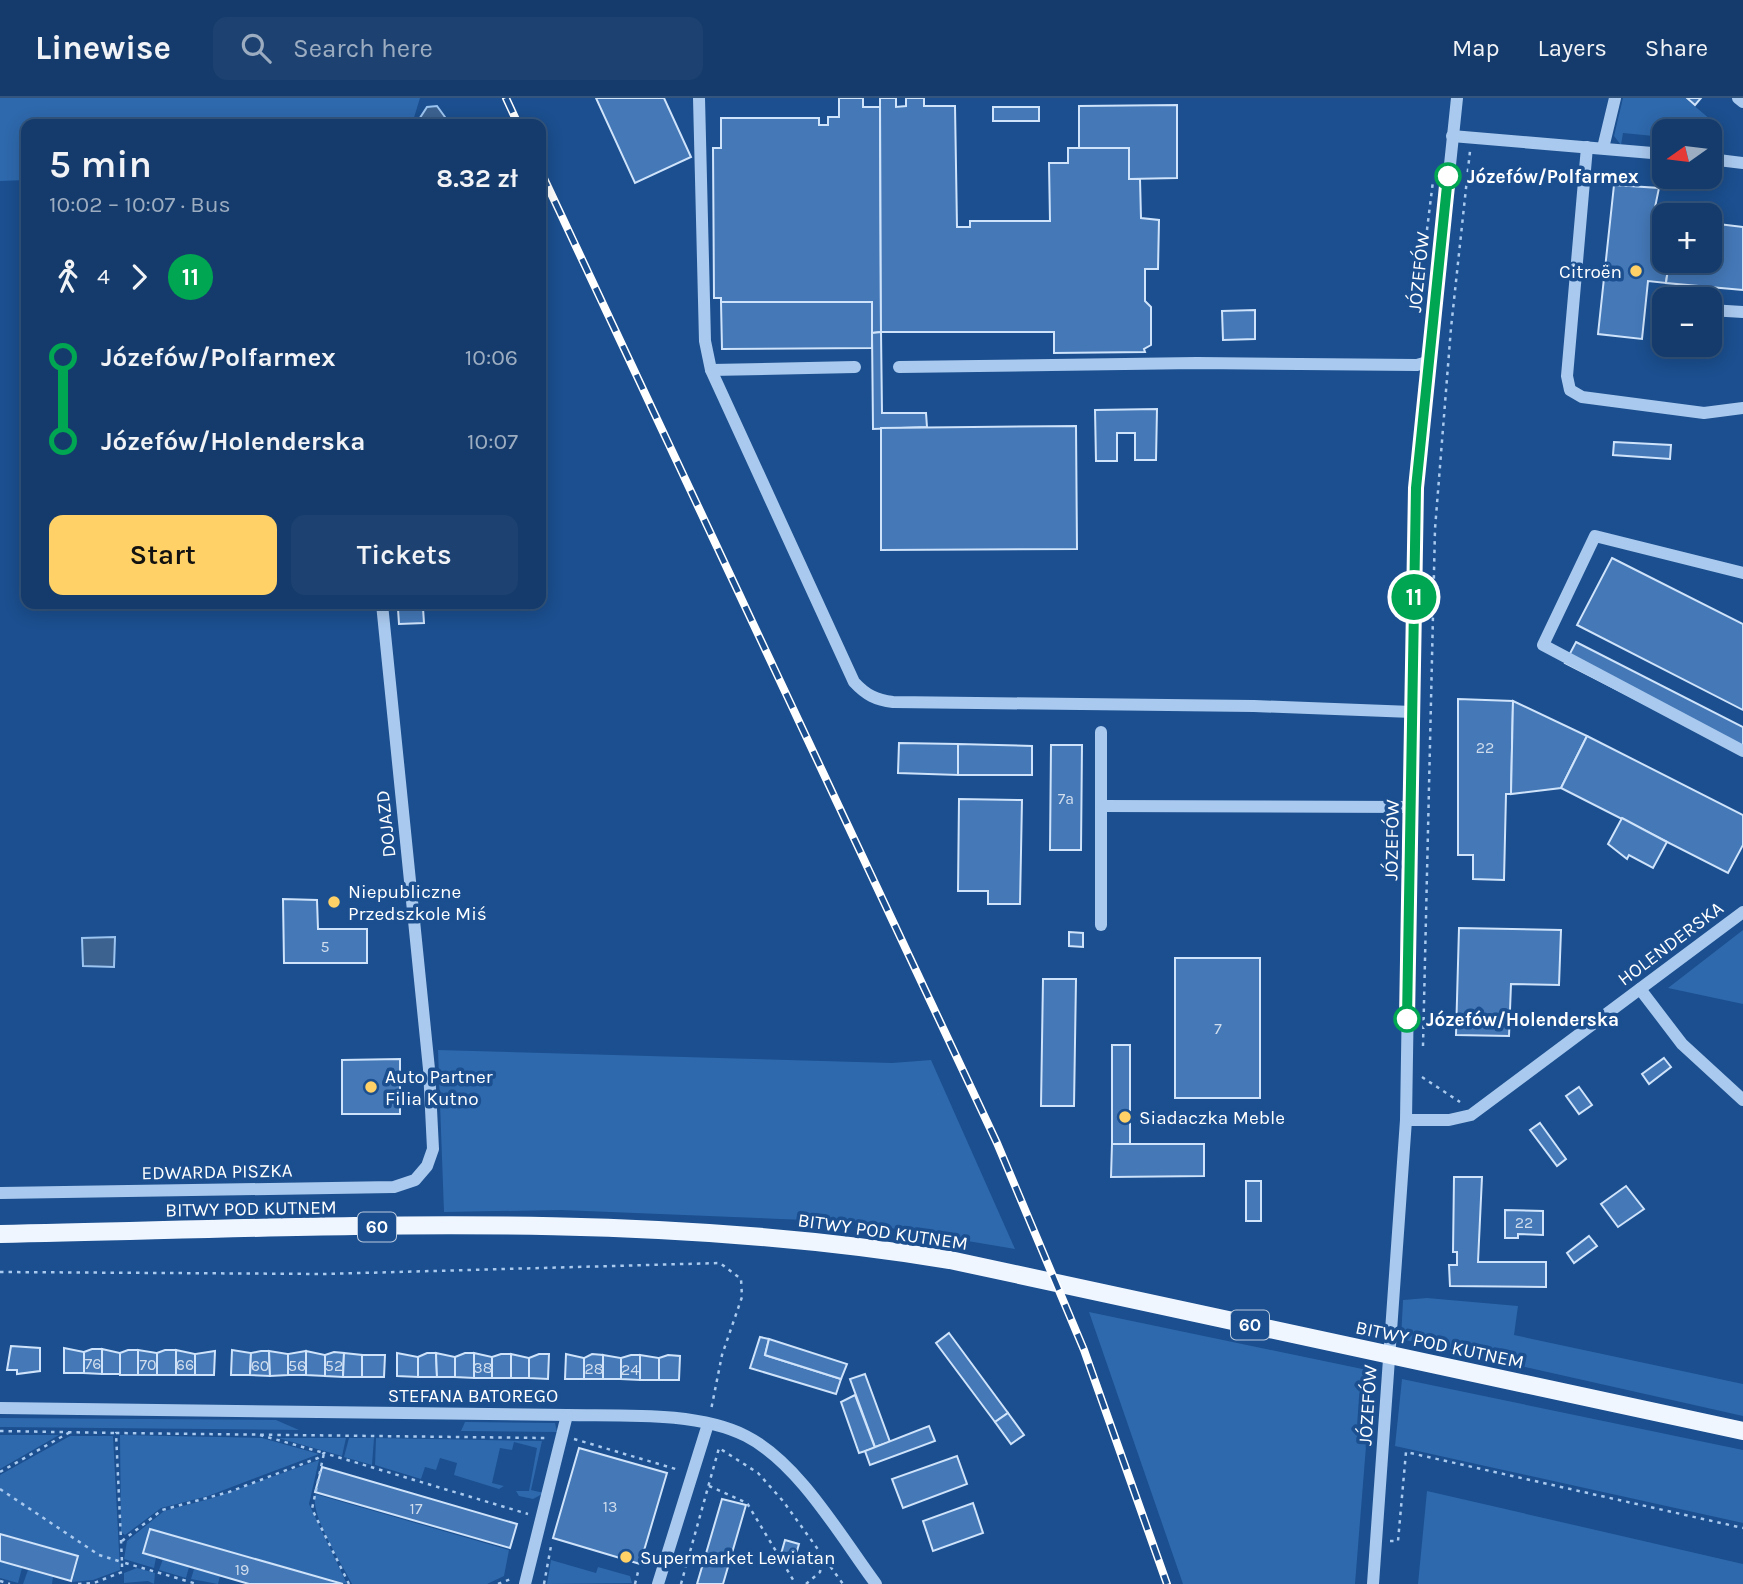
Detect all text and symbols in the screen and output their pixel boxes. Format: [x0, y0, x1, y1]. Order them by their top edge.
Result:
search box [213, 17, 703, 80]
text: Linewise [35, 29, 171, 67]
icon: search [237, 29, 275, 67]
text: Search here [293, 33, 433, 64]
text: Map [1452, 34, 1500, 62]
text: Layers [1538, 34, 1607, 62]
text: Share [1645, 34, 1708, 62]
north arrow [1652, 119, 1722, 189]
map controls [1652, 119, 1722, 357]
text: 5 min [49, 142, 152, 187]
text: 8.32 zł [436, 163, 518, 194]
marker: Józefów/Polfarmex [1435, 163, 1461, 189]
place label: Józefów/Polfarmex [1467, 166, 1639, 188]
text: 10:02 – 10:07 · Bus [49, 191, 231, 218]
button: + [1652, 203, 1722, 273]
street label: JÓZEFÓW [1403, 231, 1434, 314]
icon: walk [49, 258, 87, 296]
icon: forward [120, 258, 158, 296]
place label: Citroën [1559, 261, 1622, 283]
text: 4 [97, 263, 110, 290]
text: 11 [182, 263, 199, 291]
marker: Citroën [1628, 263, 1644, 279]
button: − [1652, 287, 1722, 357]
text: Józefów/Polfarmex [101, 342, 336, 373]
text: 10:06 [465, 344, 518, 371]
text: Józefów/Holenderska [101, 426, 365, 457]
text: 10:07 [467, 428, 518, 455]
button: Start [49, 515, 277, 595]
button: Tickets [291, 515, 518, 595]
line badge: 11 [1382, 574, 1446, 620]
text: 11 [1405, 583, 1423, 611]
house number: 22 [1476, 738, 1494, 757]
street label: DOJAZD [372, 789, 400, 858]
house number: 7a [1058, 789, 1074, 808]
street label: JÓZEFÓW [1379, 799, 1404, 881]
place label: Niepubliczne Przedszkole Miś [348, 881, 487, 925]
marker: Niepubliczne Przedszkole Miś [326, 894, 342, 910]
street label: HOLENDERSKA [1614, 897, 1728, 991]
house number: 5 [320, 937, 330, 956]
marker: Józefów/Holenderska [1394, 1006, 1420, 1032]
place label: Józefów/Holenderska [1426, 1009, 1619, 1031]
house number: 7 [1214, 1019, 1222, 1038]
place label: Auto Partner Filia Kutno [385, 1066, 493, 1110]
marker: Auto Partner Filia Kutno [363, 1079, 379, 1095]
place label: Siadaczka Meble [1139, 1107, 1285, 1129]
marker: Siadaczka Meble [1117, 1109, 1133, 1125]
street label: EDWARDA PISZKA [141, 1160, 293, 1184]
street label: BITWY POD KUTNEM [165, 1197, 337, 1221]
street label: BITWY POD KUTNEM [796, 1209, 969, 1255]
road number: 60 [358, 1212, 396, 1242]
house number: 22 [1515, 1213, 1533, 1232]
road number: 60 [1231, 1310, 1269, 1340]
street label: BITWY POD KUTNEM [1354, 1316, 1526, 1374]
house number: 76 [85, 1354, 101, 1373]
house number: 70 [139, 1355, 157, 1374]
house number: 66 [176, 1355, 194, 1374]
house number: 60 [251, 1356, 269, 1375]
house number: 56 [288, 1356, 306, 1375]
house number: 52 [325, 1356, 343, 1375]
house number: 38 [473, 1358, 493, 1377]
house number: 28 [584, 1359, 604, 1378]
house number: 24 [621, 1360, 639, 1379]
street label: JÓZEFÓW [1353, 1364, 1382, 1446]
street label: STEFANA BATOREGO [388, 1385, 558, 1407]
house number: 13 [603, 1497, 617, 1516]
house number: 17 [410, 1499, 423, 1518]
place label: Supermarket Lewiatan [640, 1547, 836, 1569]
marker: Supermarket Lewiatan [618, 1549, 634, 1565]
house number: 19 [235, 1560, 249, 1579]

